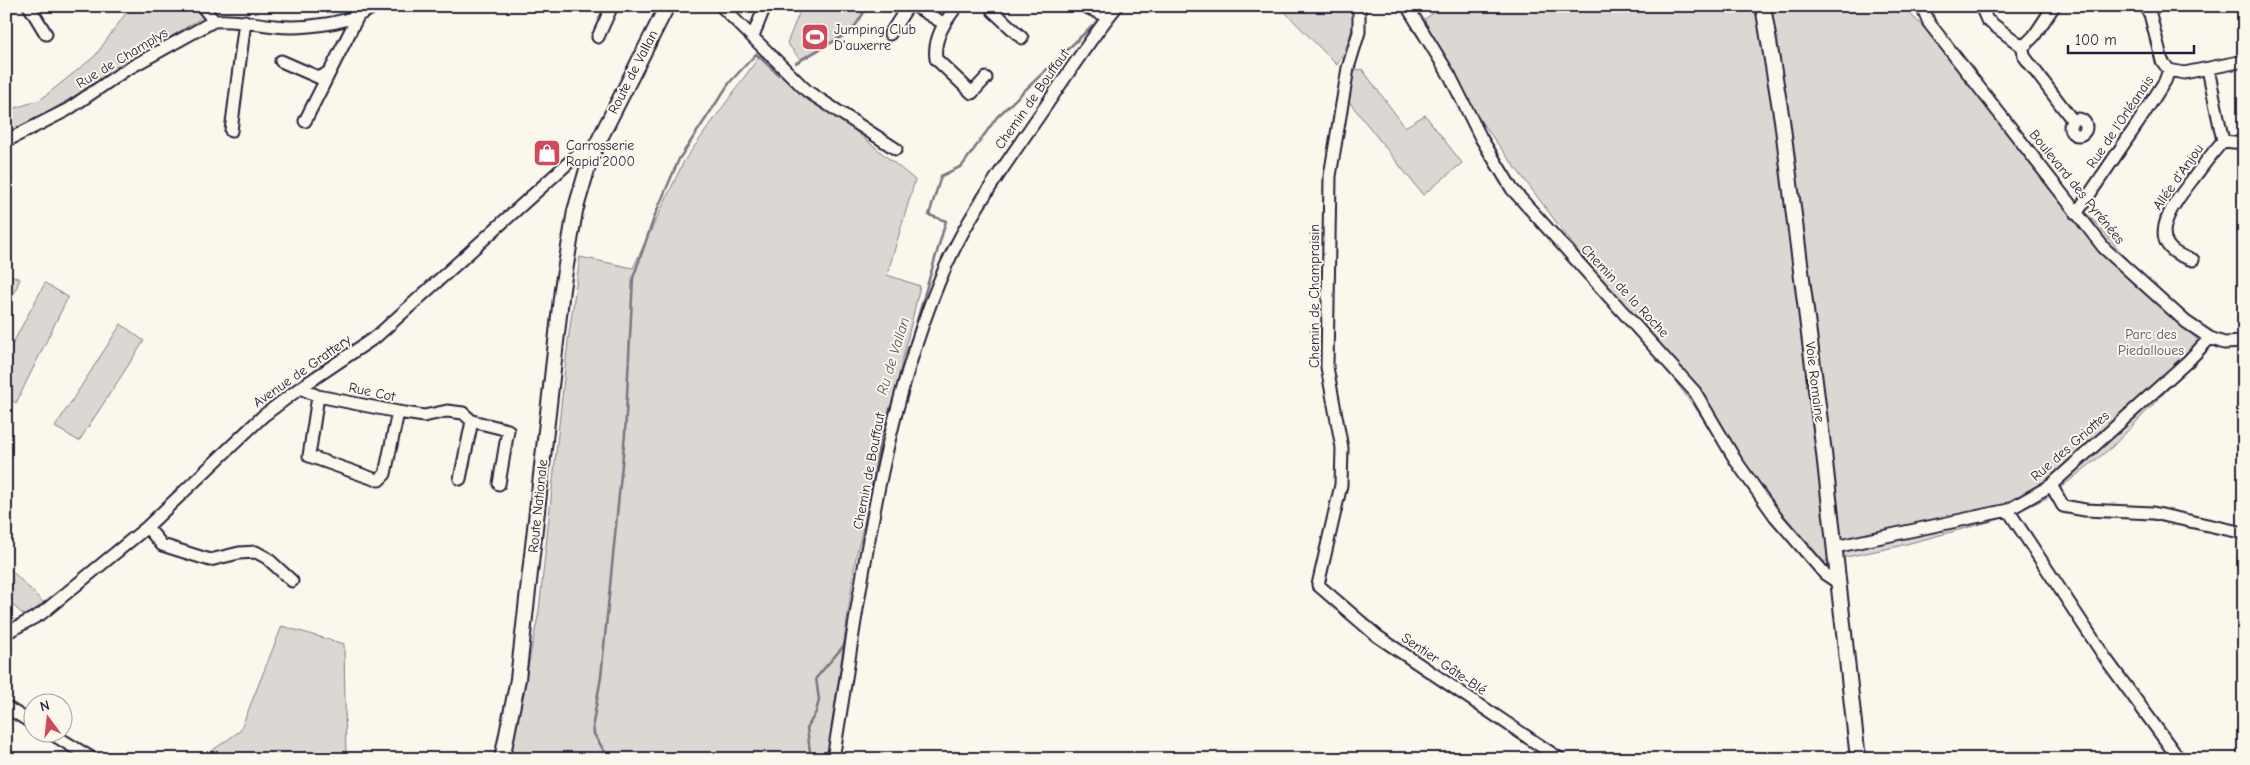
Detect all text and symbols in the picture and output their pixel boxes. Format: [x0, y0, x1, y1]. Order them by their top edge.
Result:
place label: Jumping Club D'auxerre [834, 21, 916, 54]
sports icon: Jumping Club D'auxerre [800, 22, 830, 52]
scale bar [2068, 22, 2194, 54]
street label: Rue de Champlys [73, 24, 171, 92]
street label: Route de Vallan [605, 27, 661, 117]
text: 100 m [2075, 31, 2117, 49]
street label: Chemin de Bouffaut [991, 45, 1074, 152]
street label: Rue de l'Orléanais [2083, 72, 2157, 172]
street label: Boulevard des Pyrénées [2026, 126, 2128, 248]
place label: Carrosserie Rapid'2000 [566, 137, 635, 170]
shop icon: Carrosserie Rapid'2000 [532, 138, 562, 168]
street label: Allée d'Anjou [2149, 141, 2207, 213]
street label: Chemin de Champraisin [1306, 224, 1323, 368]
street label: Chemin de la Roche [1577, 241, 1673, 341]
water label: Ru de Vallan [873, 315, 913, 397]
park label: Parc des Piedalloues [2118, 326, 2184, 359]
street label: Avenue de Grattery [250, 331, 355, 411]
street label: Voie Romaine [1802, 341, 1828, 423]
street label: Rue Cot [347, 379, 398, 405]
street label: Rue des Griottes [2027, 407, 2113, 485]
street label: Chemin de Bouffaut [849, 410, 889, 531]
street label: Route Nationale [525, 458, 551, 554]
street label: Sentier Gâte-Blé [1398, 629, 1490, 699]
north arrow [22, 692, 72, 742]
text: N [38, 697, 51, 715]

